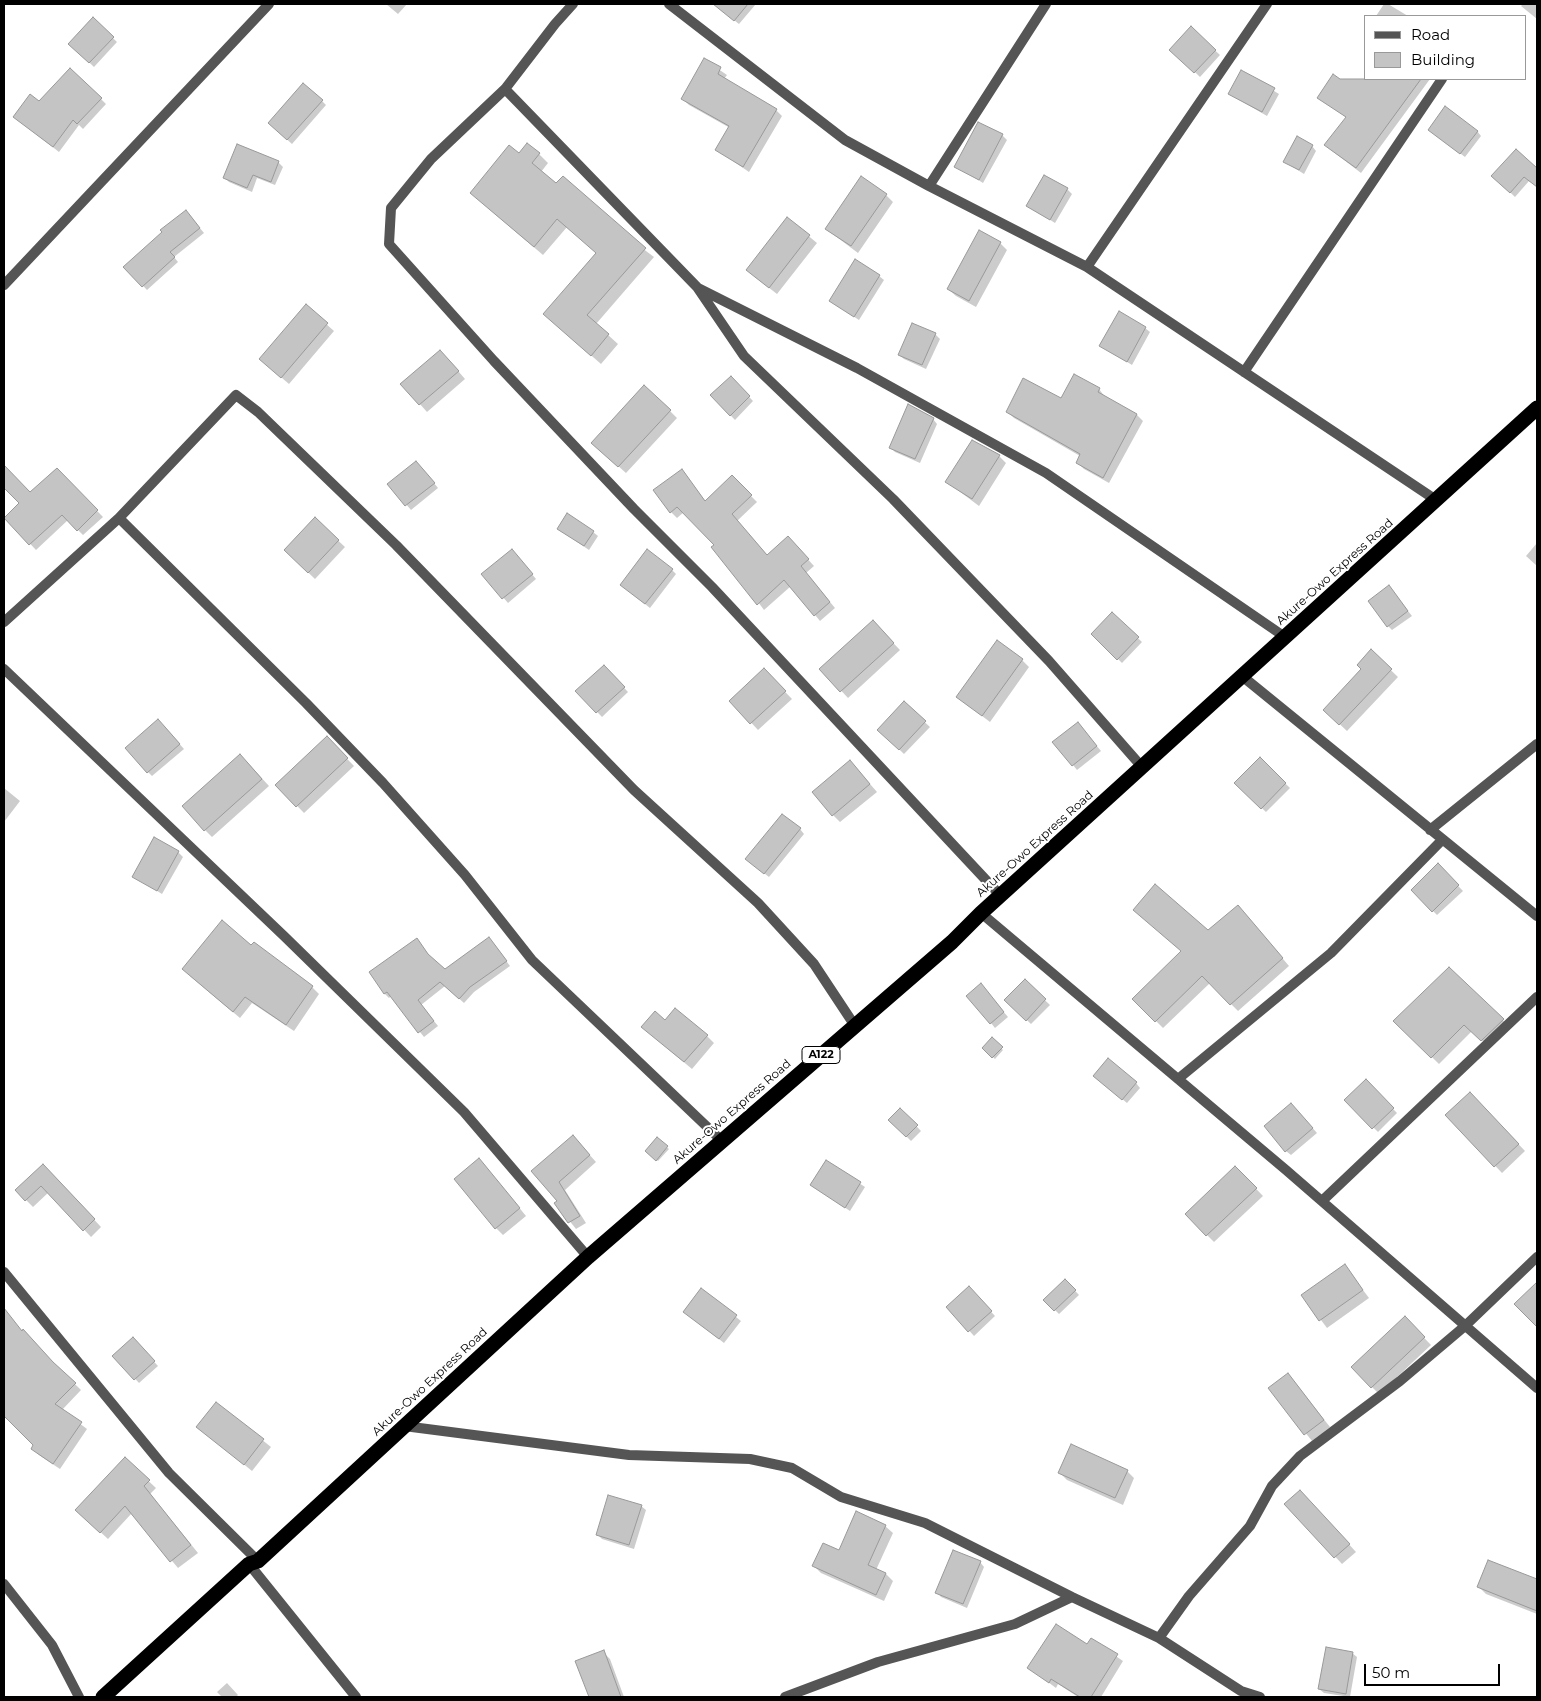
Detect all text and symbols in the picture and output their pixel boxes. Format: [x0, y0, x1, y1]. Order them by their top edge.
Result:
legend [1364, 15, 1526, 80]
text: Road [1411, 25, 1450, 44]
text: Building [1411, 50, 1475, 69]
street label: Akure-Owo Express Road [1274, 516, 1396, 628]
street label: Akure-Owo Express Road [974, 788, 1096, 900]
road number: A122 [802, 1046, 840, 1064]
street label: Akure-Owo Express Road [670, 1057, 794, 1167]
street label: Akure-Owo Express Road [369, 1325, 491, 1439]
scale bar [1366, 1654, 1502, 1686]
text: 50 m [1372, 1663, 1410, 1682]

